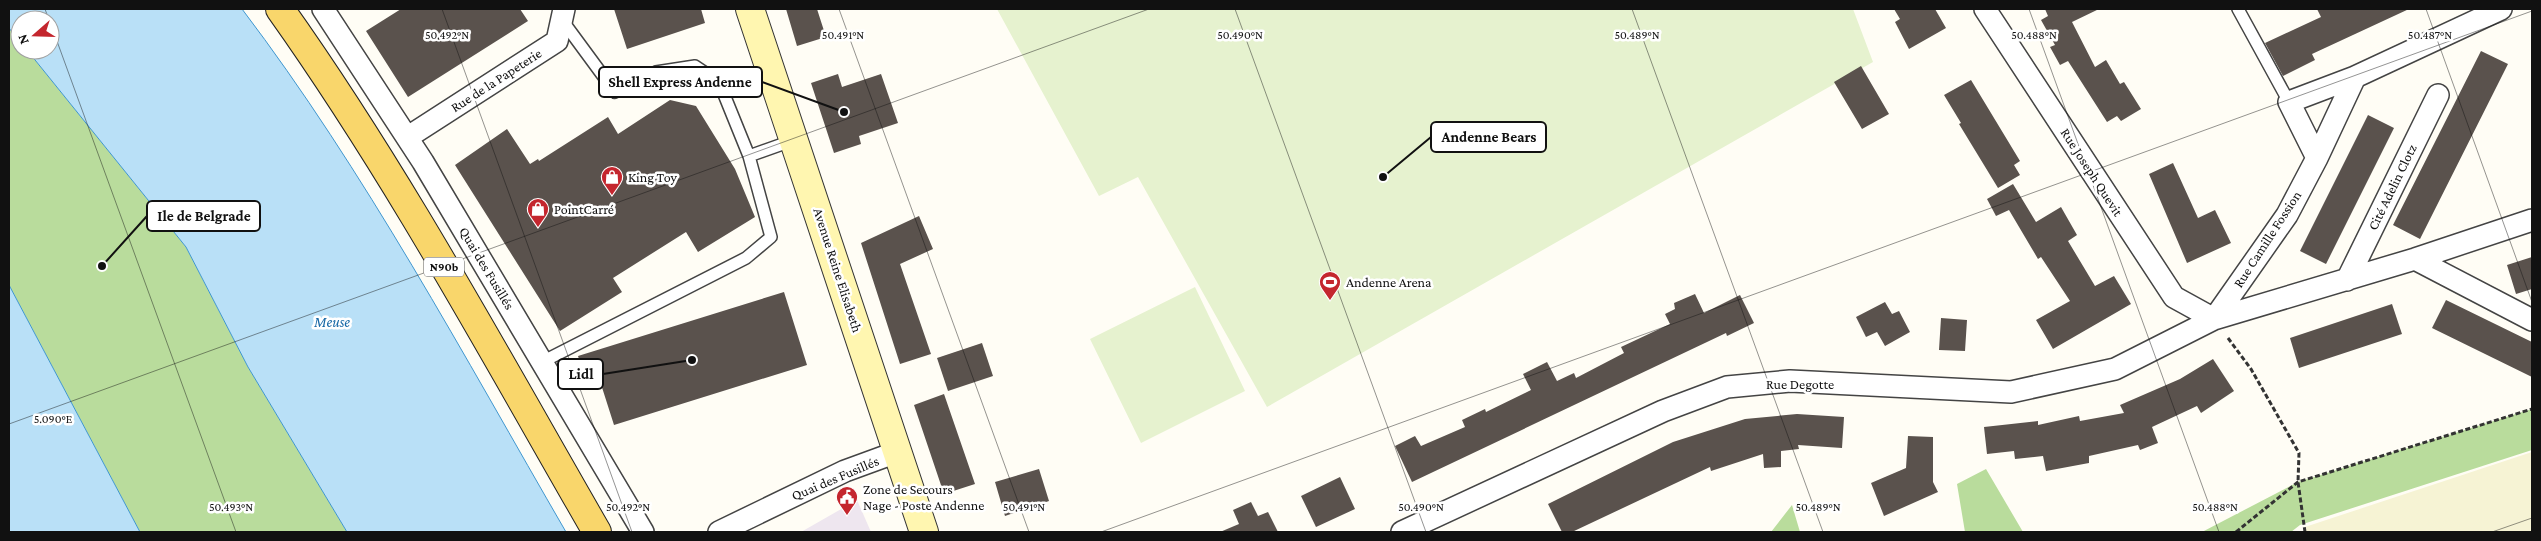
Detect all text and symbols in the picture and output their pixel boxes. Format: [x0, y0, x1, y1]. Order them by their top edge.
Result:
north arrow [10, 10, 60, 60]
text: 50.492°N [425, 28, 469, 42]
text: 50.491°N [822, 28, 864, 42]
text: 50.490°N [1217, 28, 1263, 42]
text: 50.489°N [1614, 28, 1660, 42]
text: 50.488°N [2011, 28, 2057, 42]
text: 50.487°N [2408, 28, 2452, 42]
text: N [13, 32, 32, 47]
street label: Rue de la Papeterie [448, 45, 544, 115]
callout: Shell Express Andenne [599, 67, 762, 97]
text: Shell Express Andenne [608, 74, 752, 90]
callout: Andenne Bears [1431, 122, 1546, 152]
street label: Rue Joseph Quevit [2058, 125, 2127, 219]
text: Andenne Bears [1441, 129, 1536, 145]
street label: Cité Adelin Clotz [2364, 141, 2420, 233]
shop icon: King Toy [600, 165, 624, 196]
place label: King Toy [628, 169, 678, 185]
street label: Rue Camille Fossion [2230, 187, 2305, 290]
shop icon: PointCarré [526, 197, 550, 228]
callout: Ile de Belgrade [147, 201, 260, 231]
place label: PointCarré [554, 201, 614, 217]
street label: Avenue Reine Elisabeth [810, 206, 866, 335]
text: Ile de Belgrade [157, 208, 251, 224]
street label: Quai des Fusillés [456, 224, 518, 312]
road number: N90b [424, 258, 464, 276]
sports icon: Andenne Arena [1318, 270, 1342, 301]
place label: Andenne Arena [1346, 274, 1432, 290]
water label: Meuse [313, 314, 350, 330]
callout: Lidl [558, 359, 603, 389]
text: Lidl [569, 366, 594, 382]
street label: Rue Degotte [1766, 376, 1834, 392]
text: 5.090°E [34, 412, 73, 426]
street label: Quai des Fusillés [789, 452, 881, 504]
place label: Zone de Secours Nage - Poste Andenne [863, 481, 985, 513]
public building icon: Zone de Secours Nage - Poste Andenne [835, 485, 859, 516]
text: 50.493°N [209, 500, 253, 514]
text: 50.492°N [606, 500, 650, 514]
text: 50.491°N [1003, 500, 1045, 514]
text: 50.490°N [1398, 500, 1444, 514]
text: 50.489°N [1795, 500, 1841, 514]
text: 50.488°N [2192, 500, 2238, 514]

